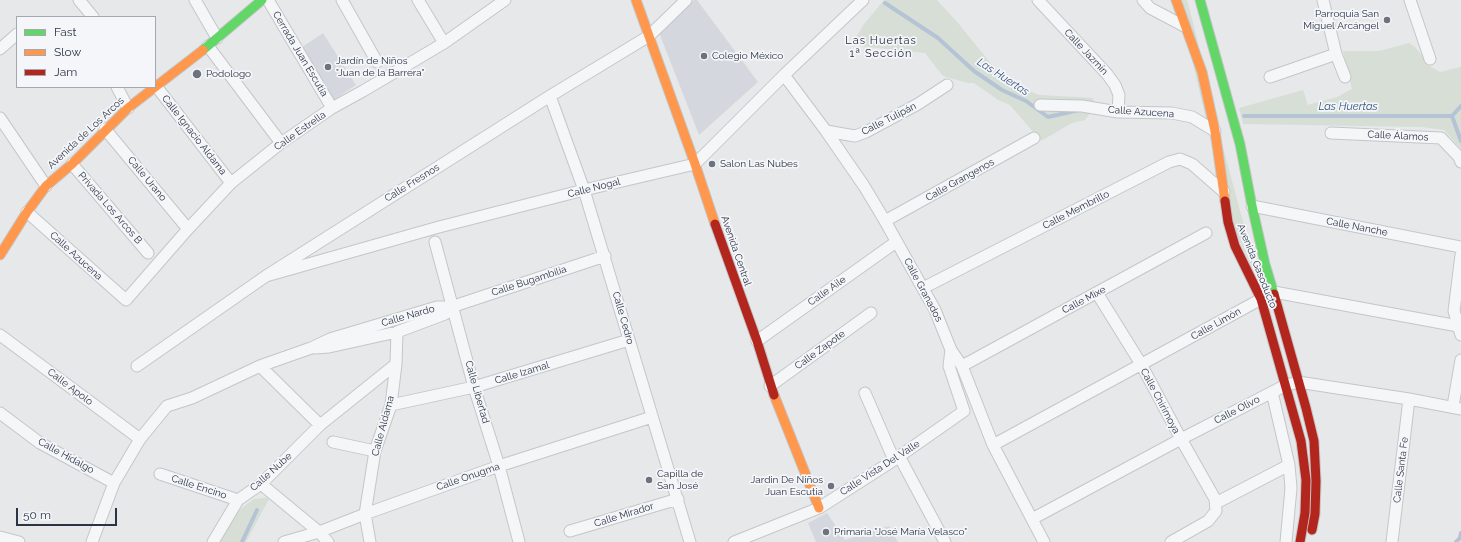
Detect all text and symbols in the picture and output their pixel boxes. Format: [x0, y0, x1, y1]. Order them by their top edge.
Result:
place label: Parroquia San Miguel Arcángel [1303, 8, 1379, 32]
street label: Cerrada Juan Escutia [270, 9, 330, 99]
marker: Parroquia San Miguel Arcángel [1382, 15, 1392, 25]
legend [16, 16, 156, 88]
text: Fast [54, 25, 77, 39]
street label: Calle Jazmín [1062, 27, 1110, 77]
district label: Las Huertas 1ª Sección [845, 34, 917, 60]
text: Slow [54, 45, 81, 59]
place label: Colegio México [712, 50, 783, 62]
marker: Colegio México [699, 51, 709, 61]
place label: Jardín de Niños "Juan de la Barrera" [336, 55, 424, 78]
water label: Las Huertas [975, 55, 1031, 99]
marker: Jardín de Niños "Juan de la Barrera" [323, 62, 333, 72]
text: Jam [54, 65, 77, 79]
marker: Podologo [191, 68, 203, 80]
place label: Podologo [206, 68, 251, 80]
street label: Calle Ignacio Aldama [159, 93, 229, 177]
street label: Avenida de Los Arcos [45, 95, 127, 171]
street label: Calle Tulipán [860, 100, 918, 138]
water label: Las Huertas [1318, 100, 1378, 114]
street label: Calle Azucena [1107, 104, 1175, 120]
street label: Calle Estrella [272, 109, 328, 153]
street label: Calle Álamos [1367, 128, 1429, 144]
street label: Calle Urano [125, 154, 169, 204]
street label: Calle Grangenos [924, 156, 996, 204]
place label: Salon Las Nubes [720, 158, 798, 170]
marker: Salon Las Nubes [707, 159, 717, 169]
street label: Calle Fresnos [382, 161, 442, 205]
street label: Privada Los Arcos B [76, 170, 144, 246]
street label: Calle Nogal [566, 176, 622, 200]
street label: Calle Membrillo [1041, 188, 1111, 232]
street label: Avenida Central [718, 214, 754, 288]
street label: Calle Nanche [1325, 215, 1389, 239]
street label: Avenida Gasoducto [1235, 222, 1279, 310]
street label: Calle Azucena [47, 229, 105, 283]
street label: Calle Granados [901, 256, 945, 324]
street label: Calle Bugambilia [490, 263, 568, 299]
street label: Calle Aile [806, 274, 848, 308]
street label: Calle Mixe [1060, 283, 1108, 317]
street label: Calle Cedro [610, 290, 636, 346]
street label: Calle Nardo [380, 303, 436, 329]
street label: Calle Limón [1189, 305, 1243, 343]
street label: Calle Zapote [793, 328, 847, 372]
street label: Calle Libertad [462, 359, 492, 425]
street label: Calle Izamal [493, 359, 551, 387]
street label: Calle Apolo [45, 366, 95, 408]
street label: Calle Chirimoya [1138, 366, 1182, 436]
street label: Calle Olivo [1212, 393, 1262, 427]
street label: Calle Aldama [369, 395, 397, 457]
street label: Calle Hidalgo [36, 436, 96, 476]
street label: Calle Santa Fe [1391, 436, 1411, 504]
street label: Calle Vista Del Valle [838, 438, 922, 498]
street label: Calle Nube [248, 450, 294, 494]
street label: Calle Onugma [435, 461, 501, 493]
place label: Capilla de San José [657, 468, 703, 492]
street label: Calle Encino [170, 472, 228, 502]
place label: Jardin De Niños Juan Escutia [751, 474, 823, 498]
marker: Capilla de San José [644, 475, 654, 485]
marker: Jardin De Niños Juan Escutia [826, 481, 836, 491]
scale bar [18, 500, 119, 526]
street label: Calle Mirador [593, 500, 655, 530]
text: 50 m [23, 508, 51, 522]
place label: Primaria "José María Velasco" [834, 526, 967, 538]
marker: Primaria "José María Velasco" [821, 527, 831, 537]

